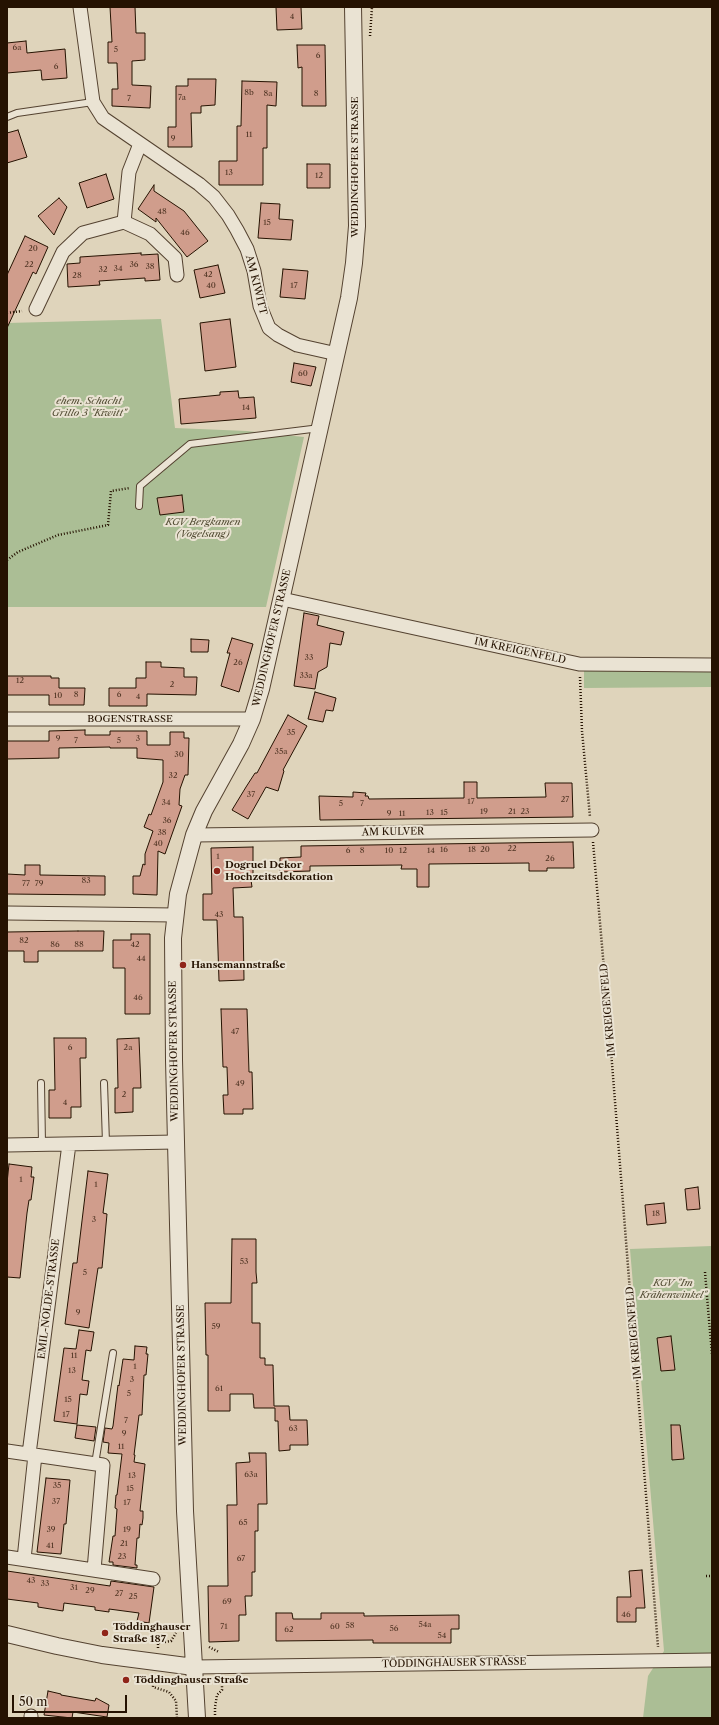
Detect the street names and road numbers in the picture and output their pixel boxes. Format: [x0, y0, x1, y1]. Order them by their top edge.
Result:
street label: WEDDINGHOFER STRASSE [349, 97, 361, 237]
street label: AM KIWITT [243, 254, 269, 316]
street label: WEDDINGHOFER STRASSE [250, 568, 294, 708]
street label: IM KREIGENFELD [473, 635, 567, 667]
street label: BOGENSTRASSE [87, 713, 173, 725]
street label: AM KULVER [362, 825, 424, 839]
street label: IM KREIGENFELD [598, 963, 618, 1057]
street label: WEDDINGHOFER STRASSE [167, 980, 181, 1122]
street label: EMIL-NOLDE-STRASSE [36, 1238, 62, 1360]
street label: IM KREIGENFELD [624, 1286, 644, 1380]
street label: WEDDINGHOFER STRASSE [175, 1304, 189, 1446]
street label: TÖDDINGHAUSER STRASSE [381, 1656, 527, 1670]

